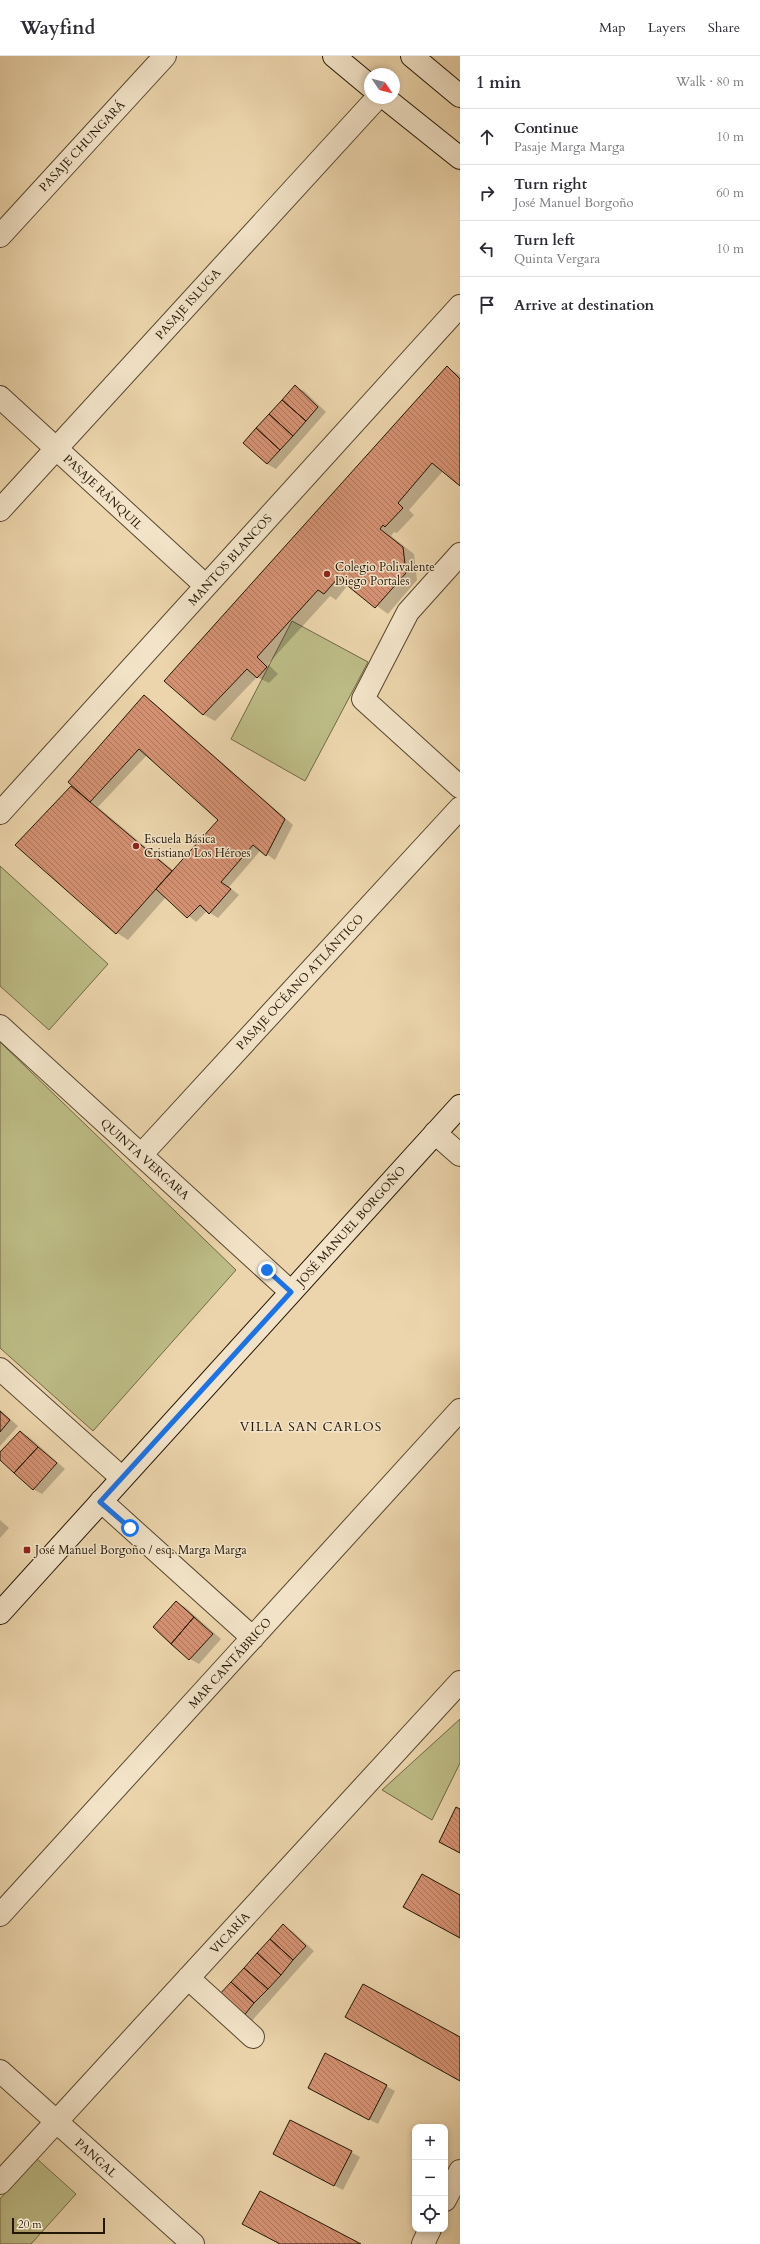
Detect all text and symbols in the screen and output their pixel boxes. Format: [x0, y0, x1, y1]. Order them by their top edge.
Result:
text: Wayfind [20, 15, 95, 41]
text: Map [599, 18, 626, 37]
text: Layers [648, 18, 686, 37]
text: Share [708, 18, 740, 37]
north arrow [364, 68, 400, 104]
text: 1 min [476, 71, 521, 94]
text: Walk · 80 m [676, 73, 744, 91]
street label: PASAJE CHUNGARÁ [35, 96, 129, 195]
text: Continue [514, 118, 579, 138]
icon: ahead [476, 126, 498, 148]
text: 10 m [716, 128, 744, 146]
text: Pasaje Marga Marga [514, 138, 625, 156]
text: Turn right [514, 174, 587, 194]
icon: right [476, 182, 498, 204]
text: 60 m [716, 184, 744, 202]
text: José Manuel Borgoño [514, 194, 634, 212]
text: Turn left [514, 230, 575, 250]
icon: left [476, 238, 498, 260]
text: 10 m [716, 240, 744, 258]
text: Quinta Vergara [514, 250, 600, 268]
street label: PASAJE ISLUGA [152, 265, 224, 343]
icon: arrive [476, 294, 498, 316]
text: Arrive at destination [514, 295, 654, 315]
street label: PASAJE RÁNQUIL [60, 450, 148, 534]
street label: MANTOS BLANCOS [184, 511, 276, 609]
place label: Colegio Polivalente Diego Portales [335, 559, 435, 589]
marker: Colegio Polivalente Diego Portales [322, 569, 332, 579]
place label: Escuela Básica Cristiano Los Héroes [144, 831, 251, 861]
marker: Escuela Básica Cristiano Los Héroes [131, 841, 141, 851]
street label: PASAJE OCÉANO ATLÁNTICO [232, 910, 367, 1053]
street label: QUINTA VERGARA [97, 1115, 193, 1204]
street label: JOSÉ MANUEL BORGOÑO [291, 1162, 409, 1291]
route end [258, 1261, 276, 1279]
district label: VILLA SAN CARLOS [240, 1418, 382, 1436]
route start [121, 1519, 139, 1537]
place label: José Manuel Borgoño / esq. Marga Marga [33, 1542, 247, 1558]
marker: José Manuel Borgoño / esq. Marga Marga [22, 1545, 32, 1555]
street label: MAR CANTÁBRICO [184, 1614, 275, 1712]
street label: VICARÍA [206, 1908, 254, 1957]
map controls [412, 2124, 448, 2232]
button: + [412, 2124, 448, 2160]
street label: PANGAL [72, 2135, 121, 2182]
button: − [412, 2160, 448, 2196]
button: locate [412, 2196, 448, 2232]
scale bar [12, 2216, 105, 2235]
text: 20 m [18, 2217, 42, 2232]

